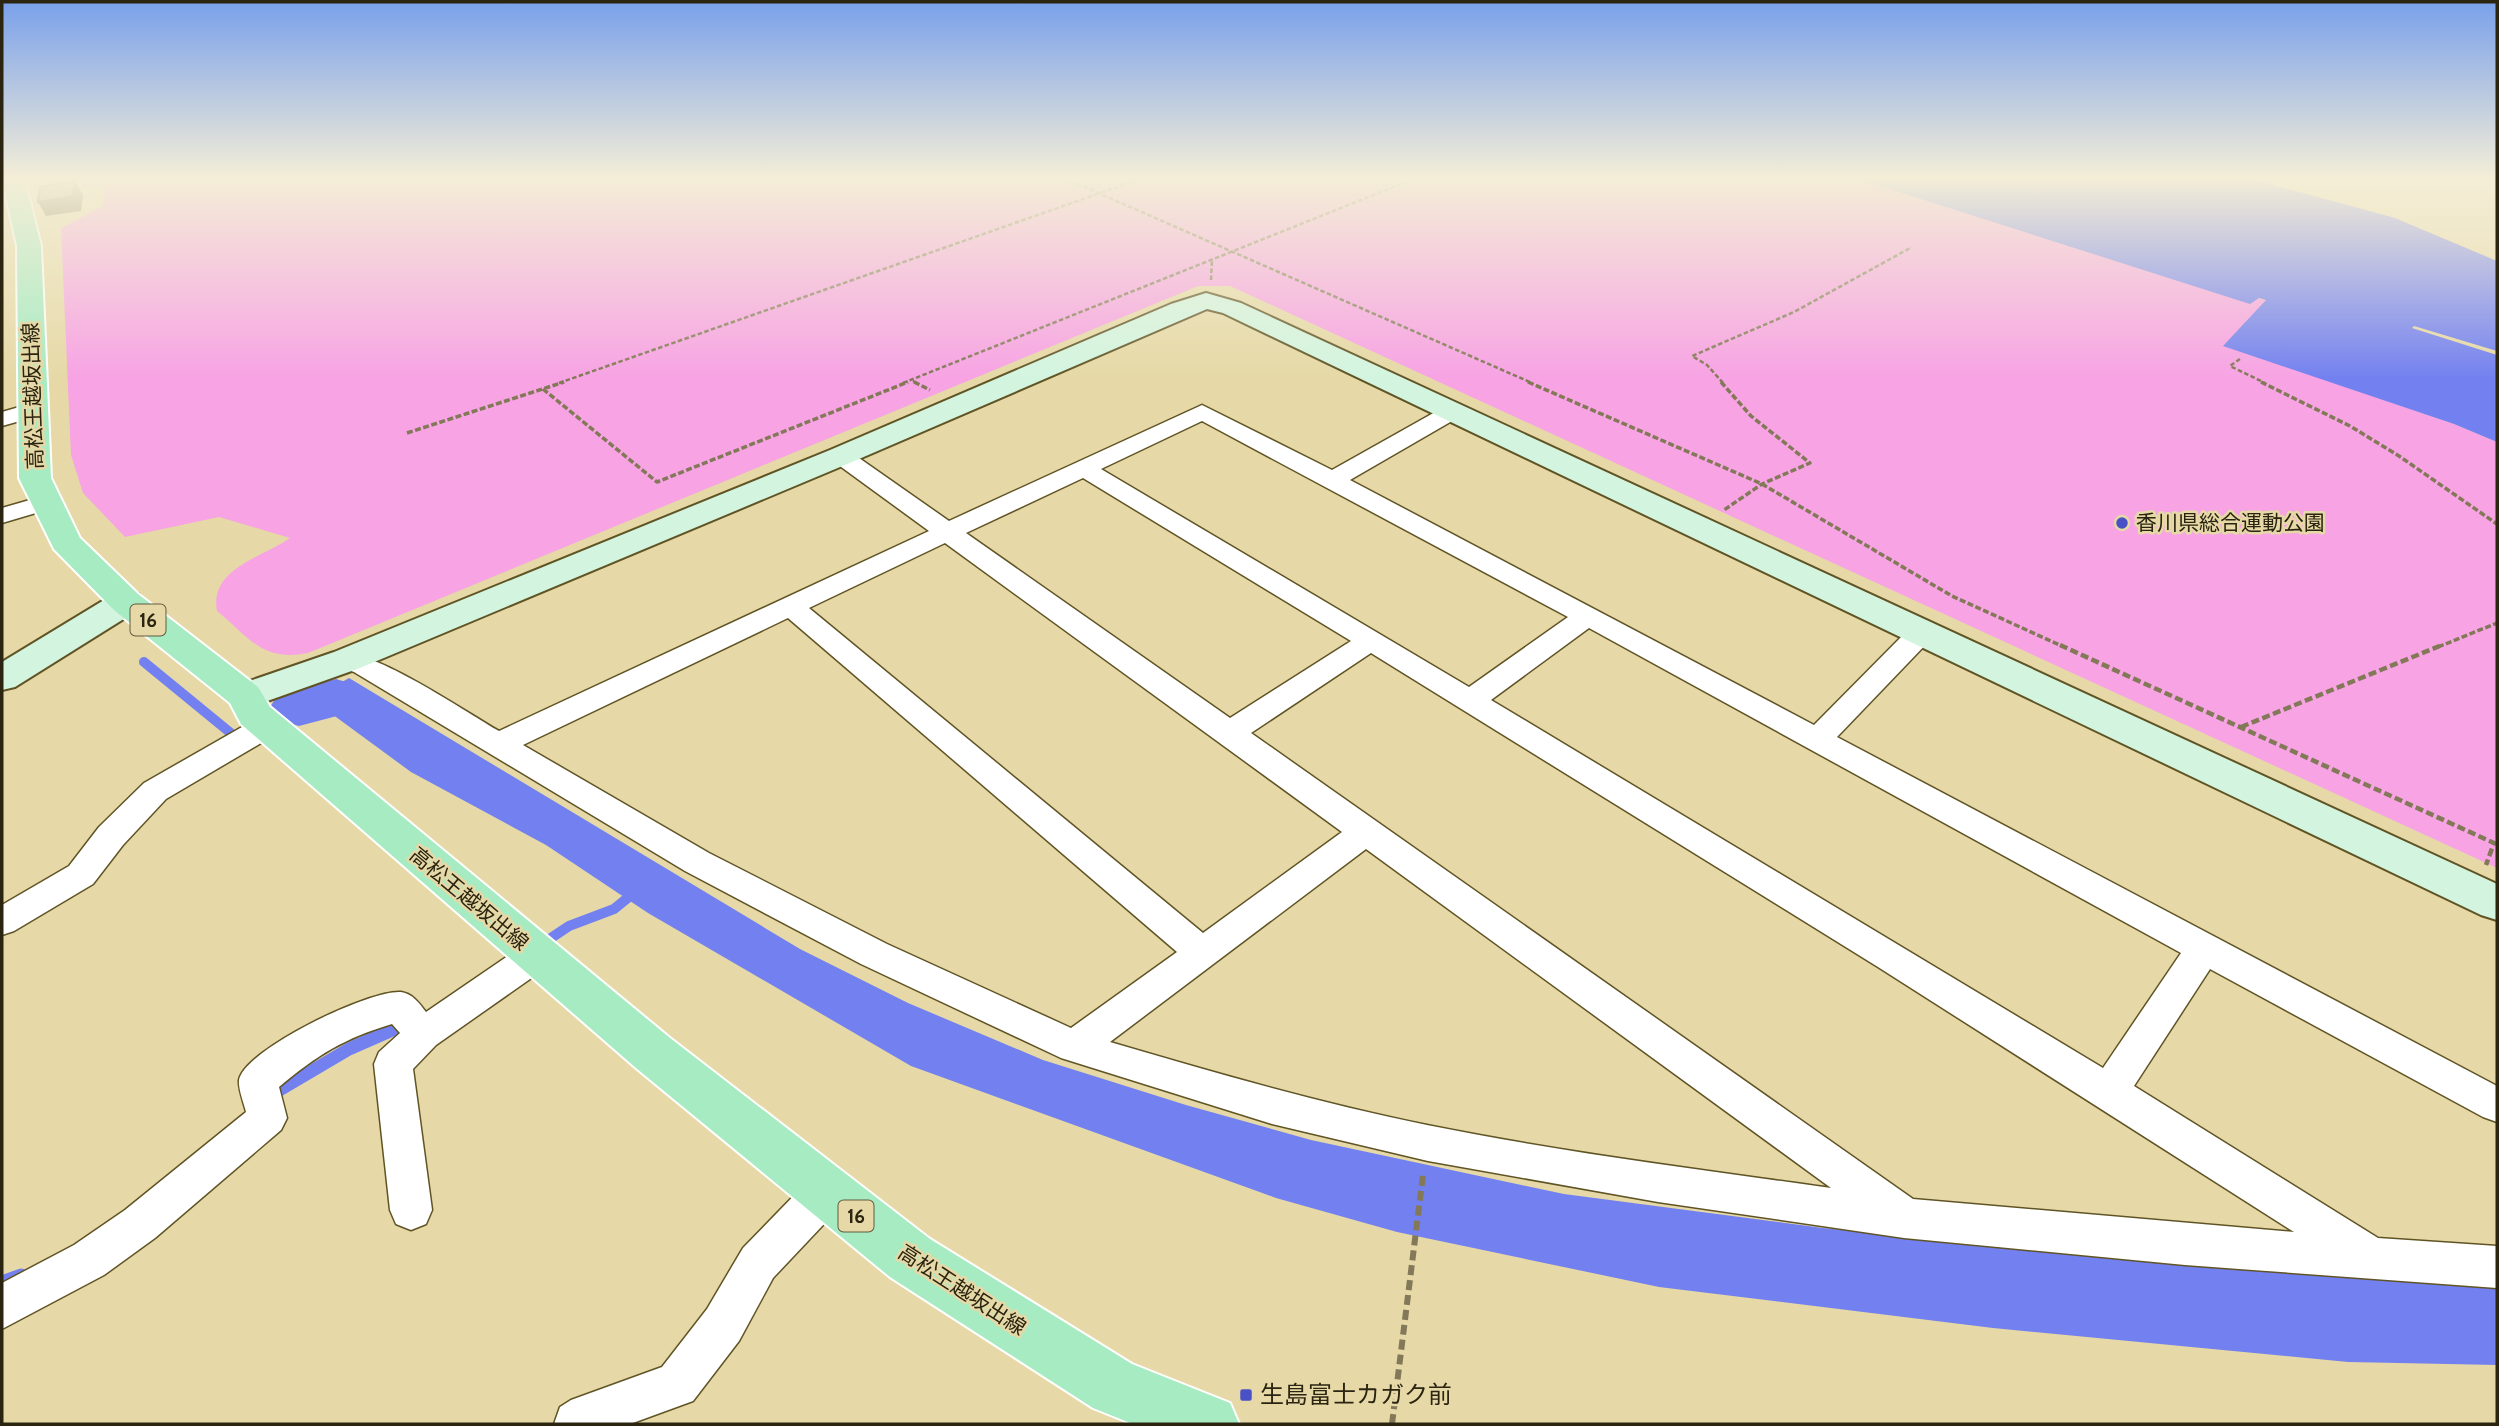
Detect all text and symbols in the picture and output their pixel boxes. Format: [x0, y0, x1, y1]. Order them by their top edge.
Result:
street label: 高松王越坂出線 [17, 322, 48, 470]
place label: 香川県総合運動公園 [2136, 510, 2325, 535]
marker: 香川県総合運動公園 [2114, 515, 2130, 531]
road number: 16 [130, 604, 166, 636]
street label: 高松王越坂出線 [405, 842, 534, 955]
road number: 16 [838, 1200, 874, 1232]
street label: 高松王越坂出線 [894, 1239, 1031, 1340]
place label: 生島富士カガク前 [1260, 1380, 1452, 1409]
marker: 生島富士カガク前 [1238, 1387, 1254, 1403]

